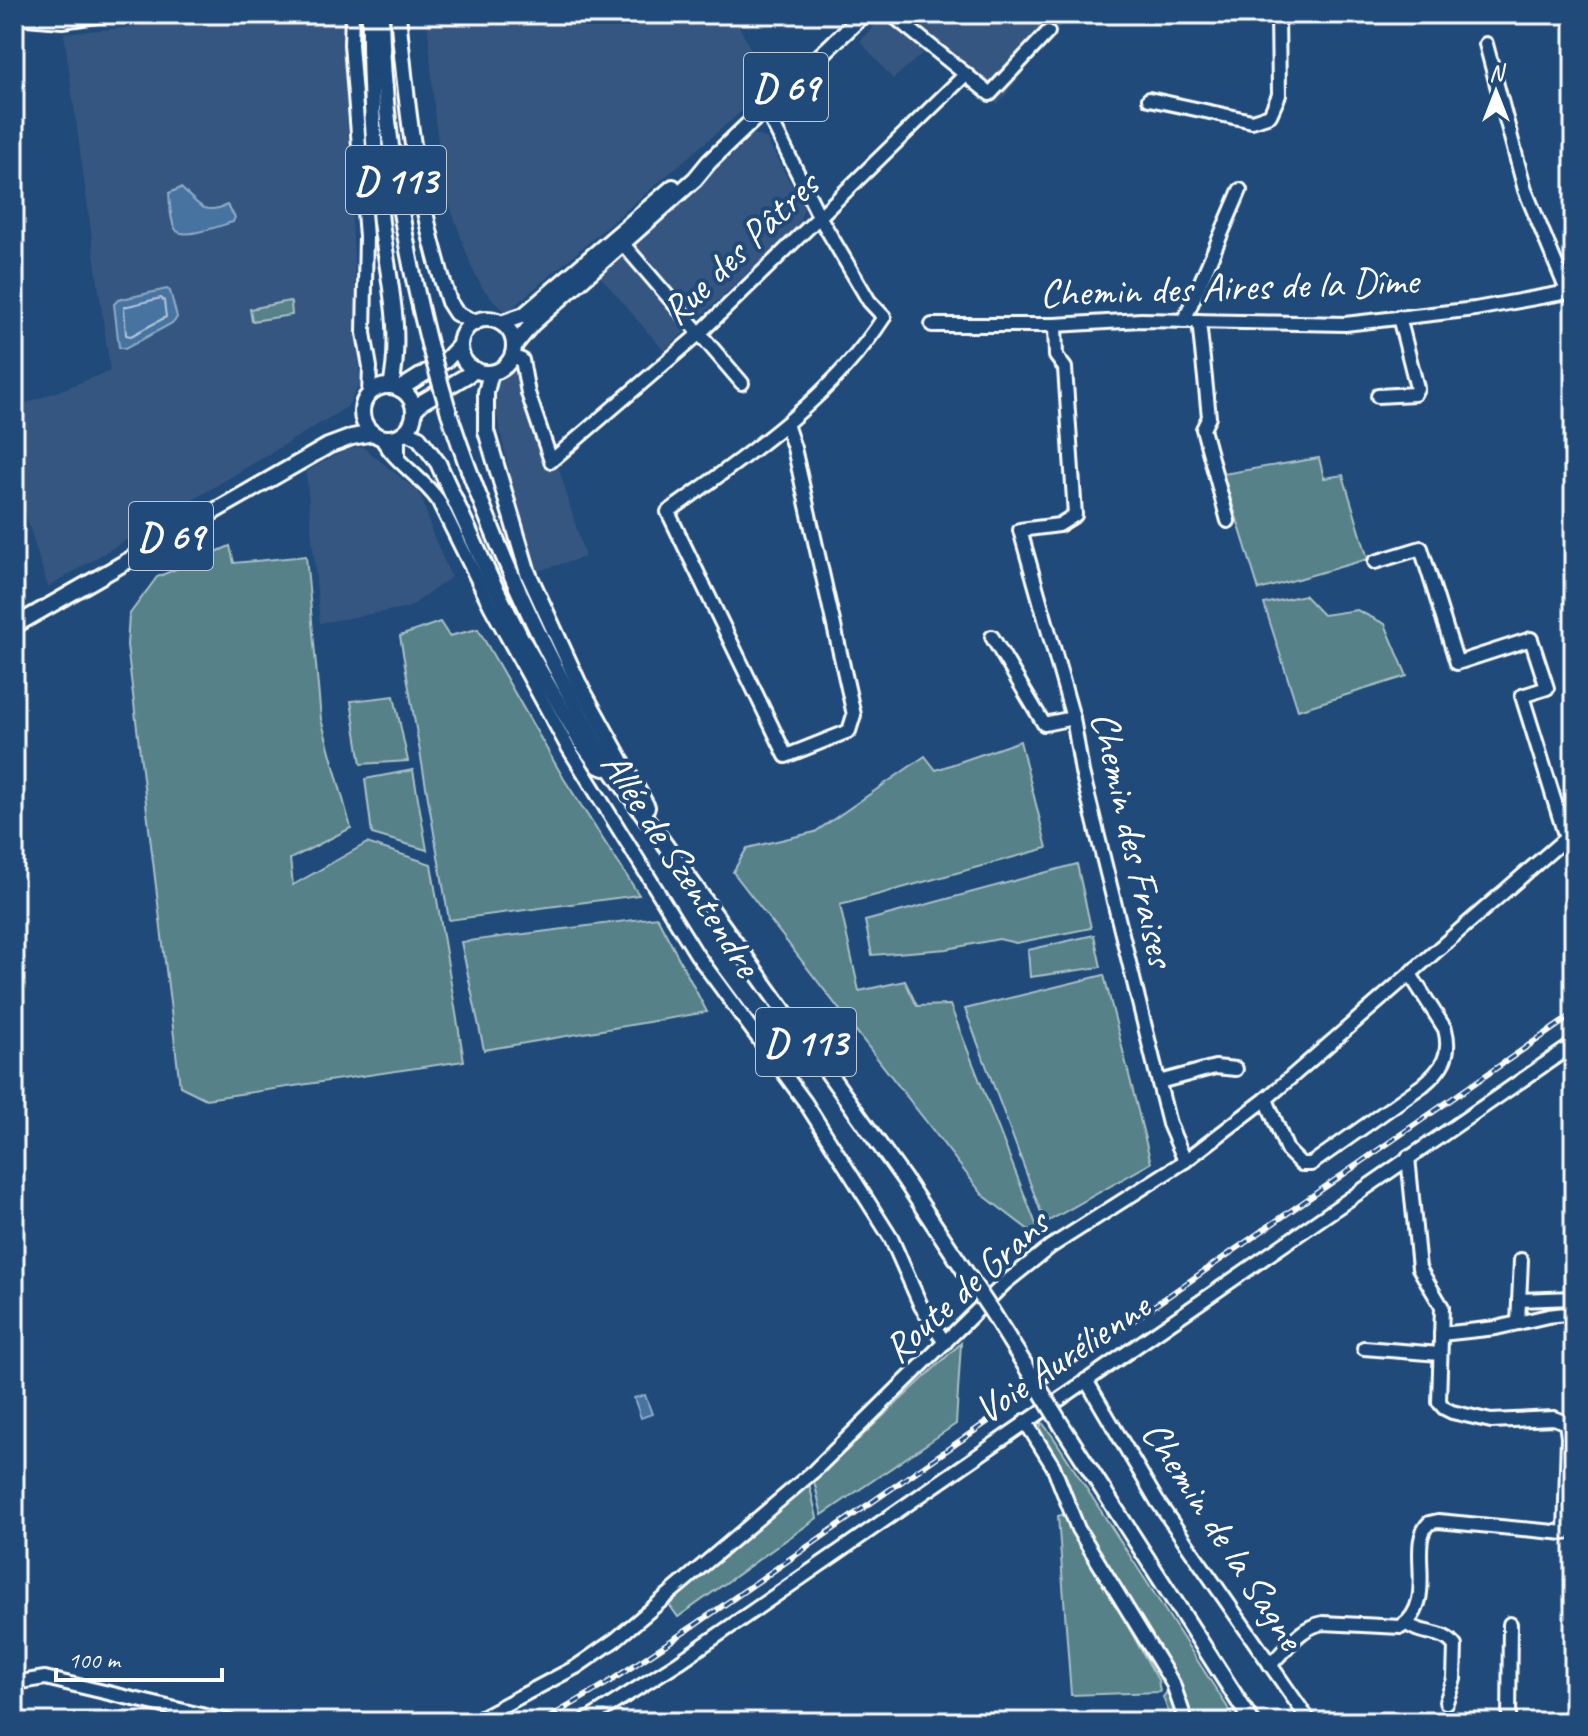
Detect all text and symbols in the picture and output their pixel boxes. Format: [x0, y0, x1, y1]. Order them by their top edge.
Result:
north arrow [1456, 52, 1536, 132]
road number: D 69 [744, 53, 828, 121]
text: N [1489, 59, 1506, 87]
road number: D 113 [346, 146, 446, 214]
street label: Rue des Pâtres [651, 158, 832, 335]
street label: Chemin des Aires de la Dîme [1039, 255, 1422, 319]
road number: D 69 [129, 502, 213, 570]
street label: Chemin des Fraises [1079, 707, 1187, 975]
street label: Allée de Szentendre [590, 742, 774, 988]
road number: D 113 [756, 1008, 856, 1076]
street label: Route de Grans [873, 1196, 1062, 1373]
street label: Voie Aurélienne [965, 1279, 1162, 1435]
street label: Chemin de la Sagne [1130, 1411, 1317, 1661]
scale bar [56, 1632, 222, 1682]
text: 100 m [68, 1645, 122, 1675]

